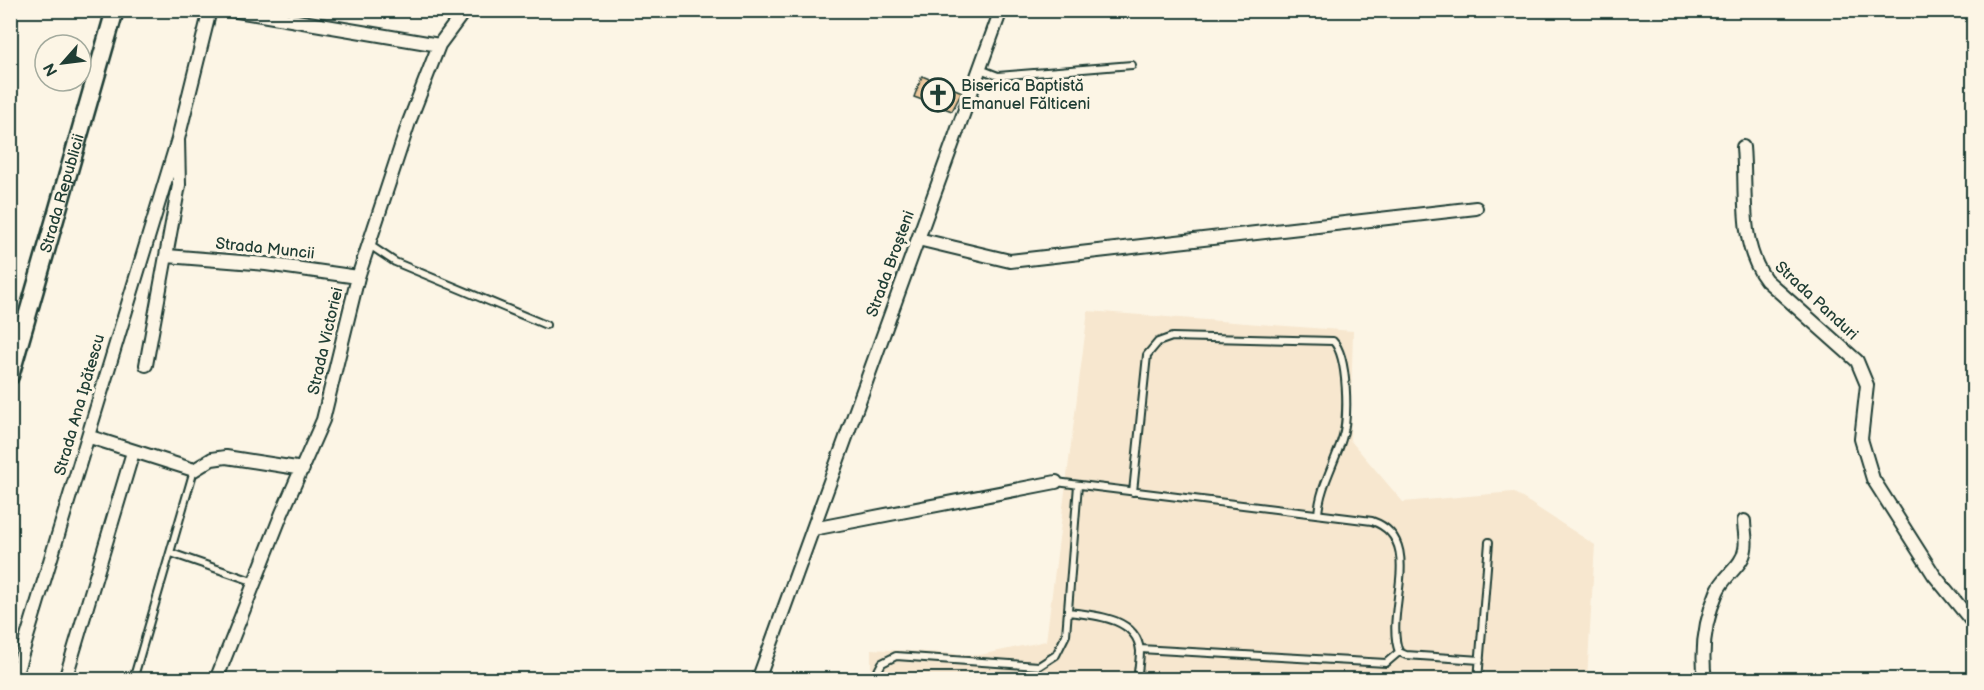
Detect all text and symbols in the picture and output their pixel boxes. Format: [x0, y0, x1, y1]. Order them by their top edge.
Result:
north arrow [33, 33, 93, 93]
text: N [40, 60, 62, 79]
church icon: Biserica Baptistă Emanuel Fălticeni [920, 77, 956, 113]
place label: Biserica Baptistă Emanuel Fălticeni [961, 77, 1090, 114]
street label: Strada Republicii [36, 132, 88, 255]
street label: Strada Broșteni [863, 208, 919, 320]
street label: Strada Muncii [215, 234, 315, 264]
street label: Strada Panduri [1770, 258, 1862, 344]
street label: Strada Victoriei [304, 285, 348, 397]
street label: Strada Ana Ipătescu [51, 332, 109, 478]

